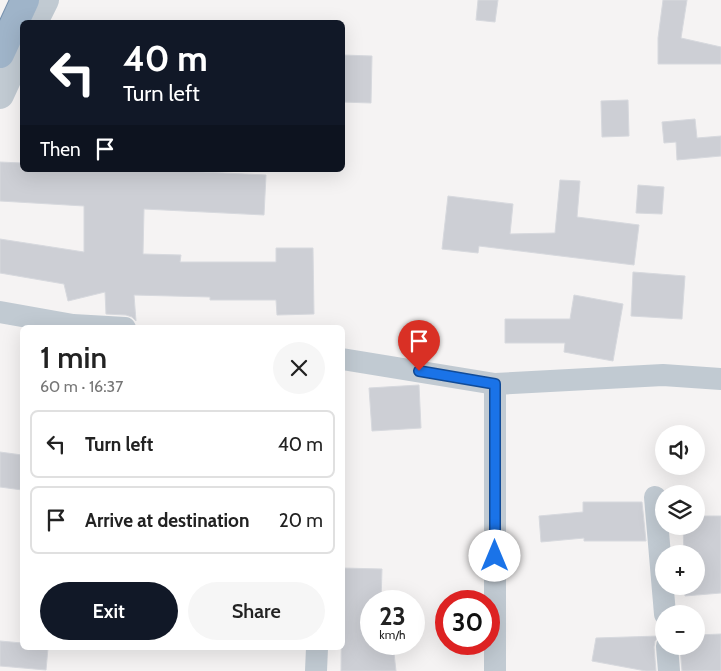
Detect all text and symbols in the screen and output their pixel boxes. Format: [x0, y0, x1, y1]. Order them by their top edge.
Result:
text: 40 m [123, 37, 208, 80]
icon: left [40, 40, 105, 105]
text: Turn left [123, 80, 200, 107]
icon: arrive [91, 135, 119, 163]
text: Then [40, 138, 81, 161]
pin [398, 320, 440, 371]
icon: arrive [405, 327, 433, 355]
text: 1 min [40, 339, 107, 376]
button: close [273, 342, 325, 394]
text: 60 m · 16:37 [40, 377, 123, 396]
map controls [655, 425, 705, 655]
button: sound [655, 425, 705, 475]
icon: left [42, 430, 70, 458]
text: Turn left [85, 433, 153, 456]
text: 40 m [278, 433, 323, 456]
button: layers [655, 485, 705, 535]
icon: arrive [42, 506, 70, 534]
text: Arrive at destination [85, 509, 249, 532]
text: 20 m [279, 509, 323, 532]
position arrow [468, 529, 520, 581]
button: + [655, 545, 705, 595]
button: Exit [40, 582, 178, 640]
button: Share [188, 582, 325, 640]
speed limit sign: 30 [435, 590, 500, 655]
text: 23 [379, 601, 406, 631]
button: − [655, 605, 705, 655]
text: km/h [379, 627, 406, 642]

